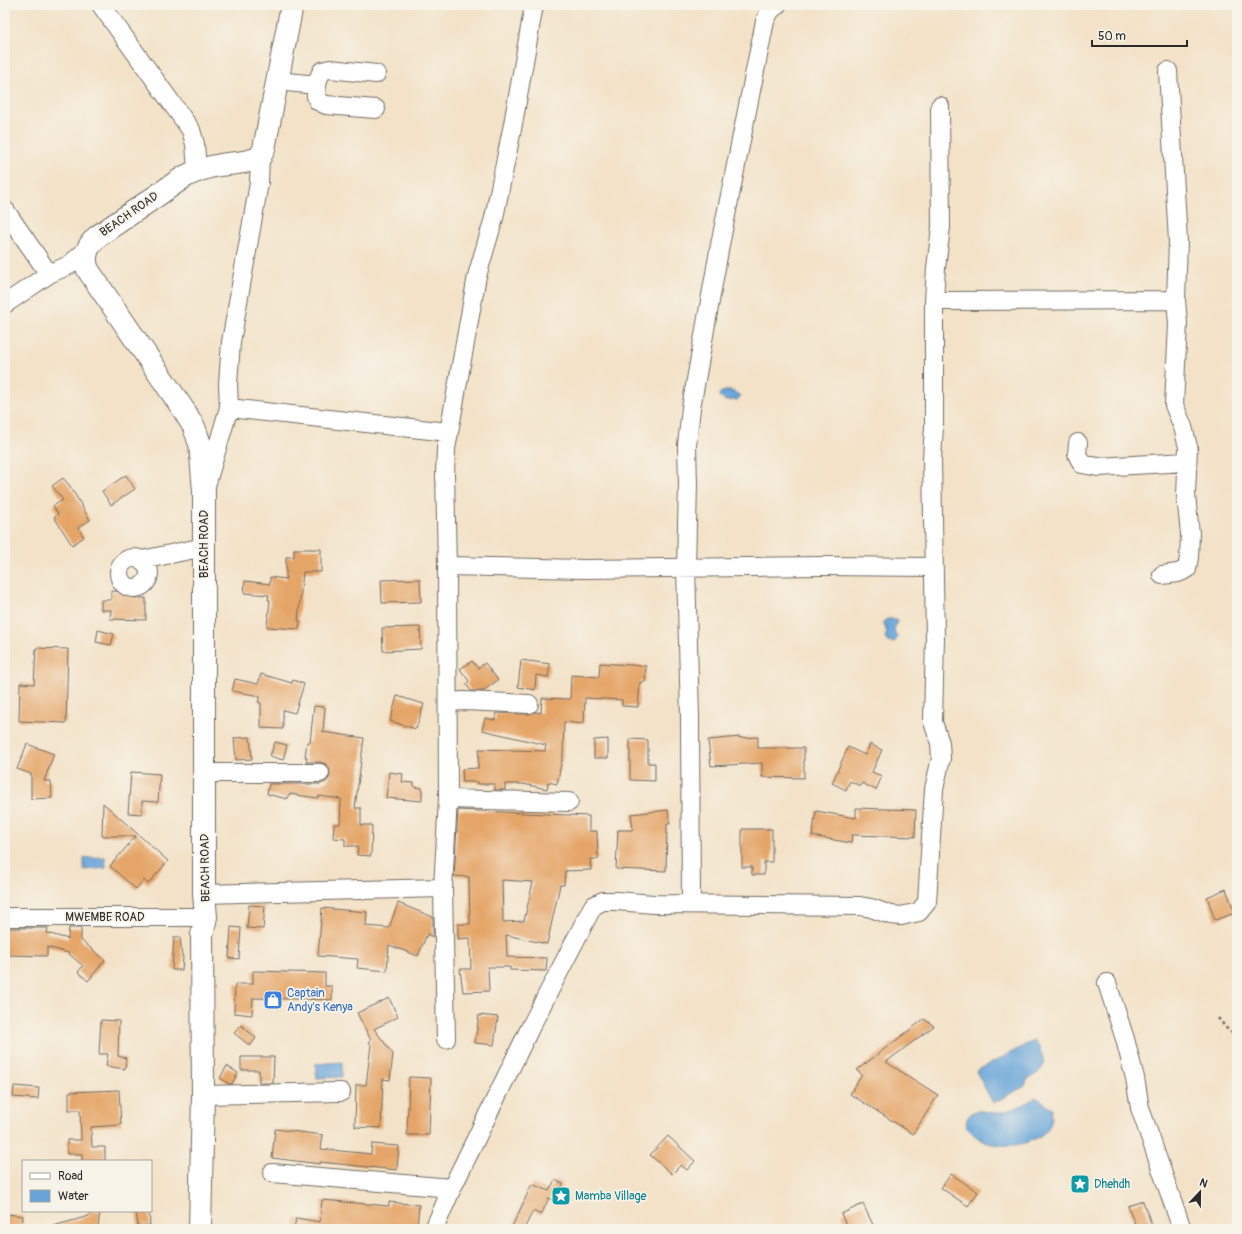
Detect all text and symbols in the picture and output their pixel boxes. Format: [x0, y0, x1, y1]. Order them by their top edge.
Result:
scale bar [1092, 22, 1187, 48]
text: 50 m [1098, 29, 1126, 44]
street label: BEACH ROAD [97, 188, 162, 240]
street label: BEACH ROAD [197, 509, 212, 578]
street label: BEACH ROAD [197, 833, 214, 902]
street label: MWEMBE ROAD [65, 910, 145, 925]
place label: Captain Andy's Kenya [287, 986, 353, 1015]
shop icon: Captain Andy's Kenya [262, 989, 284, 1011]
legend [22, 1160, 152, 1212]
text: Road [58, 1169, 83, 1184]
north arrow [1180, 1172, 1220, 1212]
place icon: Dhehdh [1069, 1173, 1091, 1195]
text: N [1198, 1176, 1210, 1191]
place label: Dhehdh [1094, 1177, 1131, 1192]
place icon: Mamba Village [550, 1185, 572, 1207]
text: Water [58, 1189, 89, 1204]
place label: Mamba Village [575, 1189, 647, 1204]

